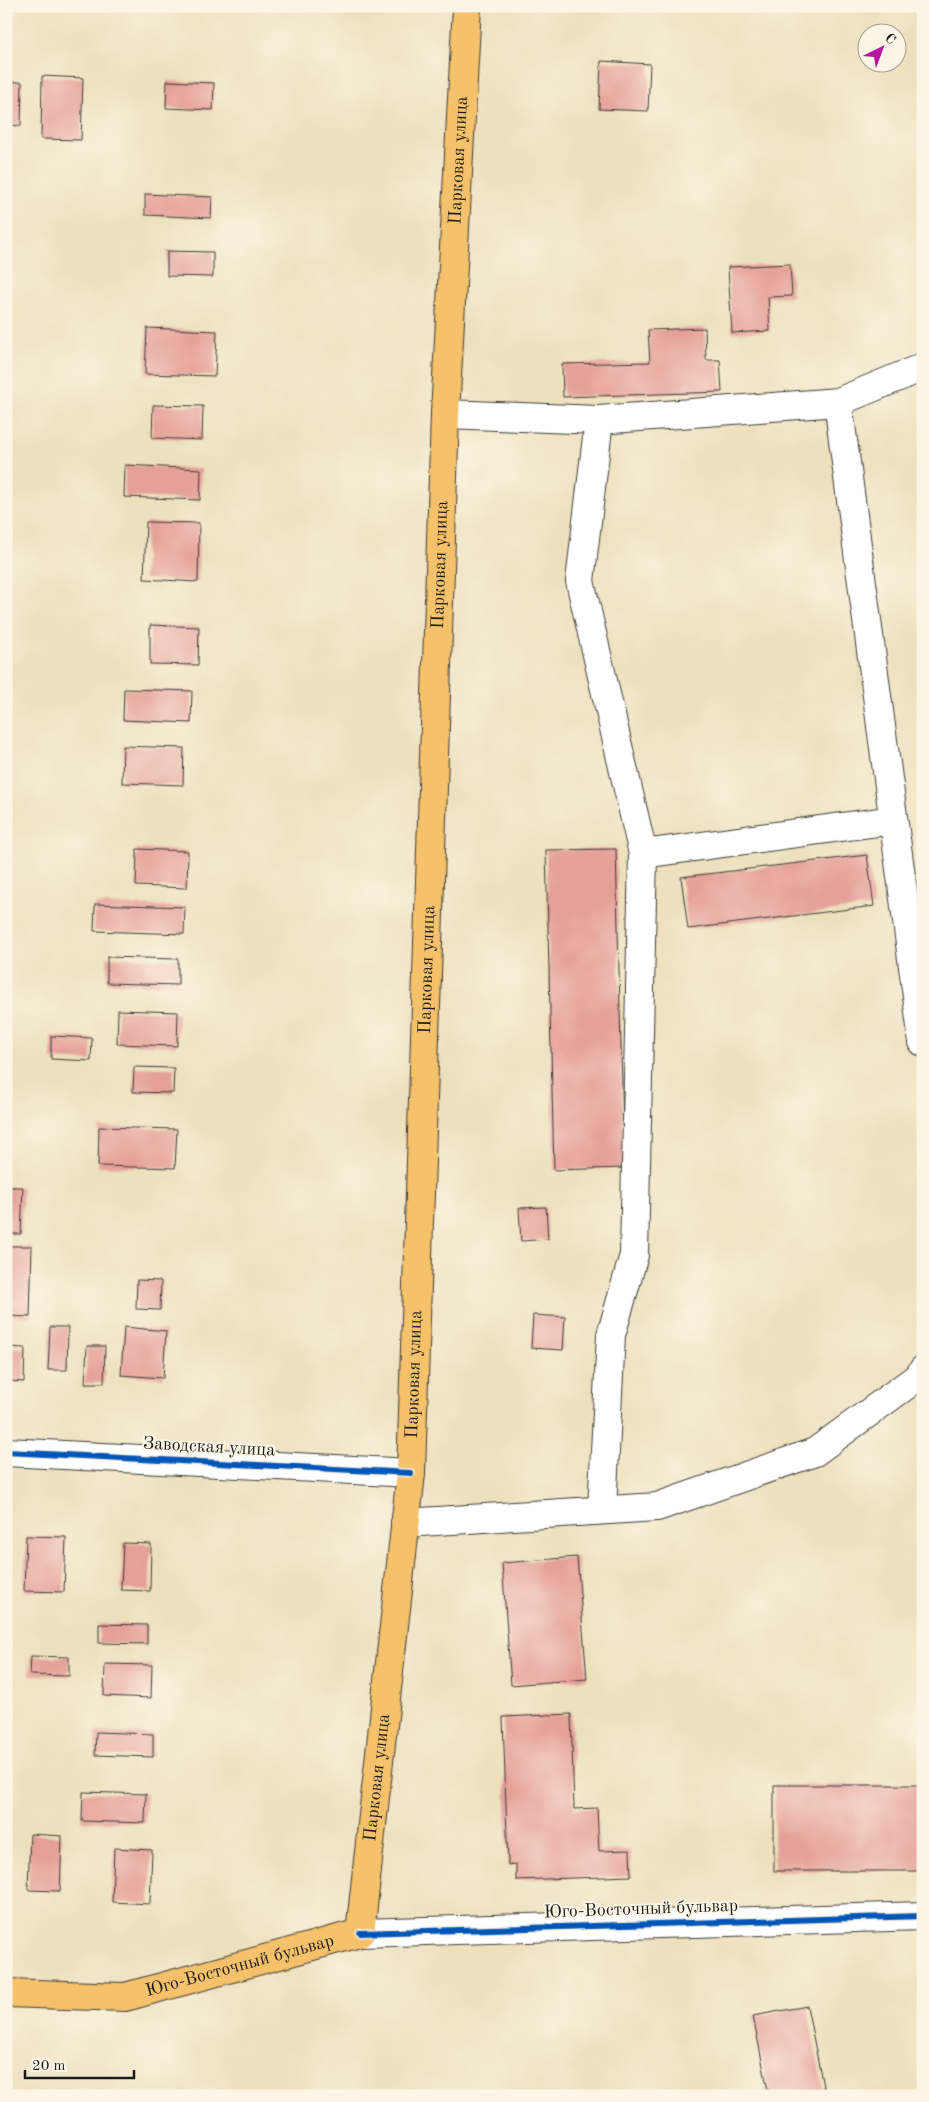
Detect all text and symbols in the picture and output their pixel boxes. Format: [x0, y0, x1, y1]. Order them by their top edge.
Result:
north arrow [856, 22, 906, 72]
text: С [882, 31, 898, 47]
street label: Парковая улица [446, 96, 471, 225]
street label: Парковая улица [429, 500, 451, 629]
street label: Парковая улица [416, 905, 438, 1034]
street label: Парковая улица [403, 1310, 425, 1439]
street label: Заводская улица [143, 1435, 276, 1459]
street label: Парковая улица [361, 1713, 393, 1842]
street label: Юго-Восточный бульвар [544, 1897, 738, 1921]
street label: Юго-Восточный бульвар [144, 1932, 336, 2000]
scale bar [25, 2047, 134, 2079]
text: 20 m [32, 2059, 66, 2074]

